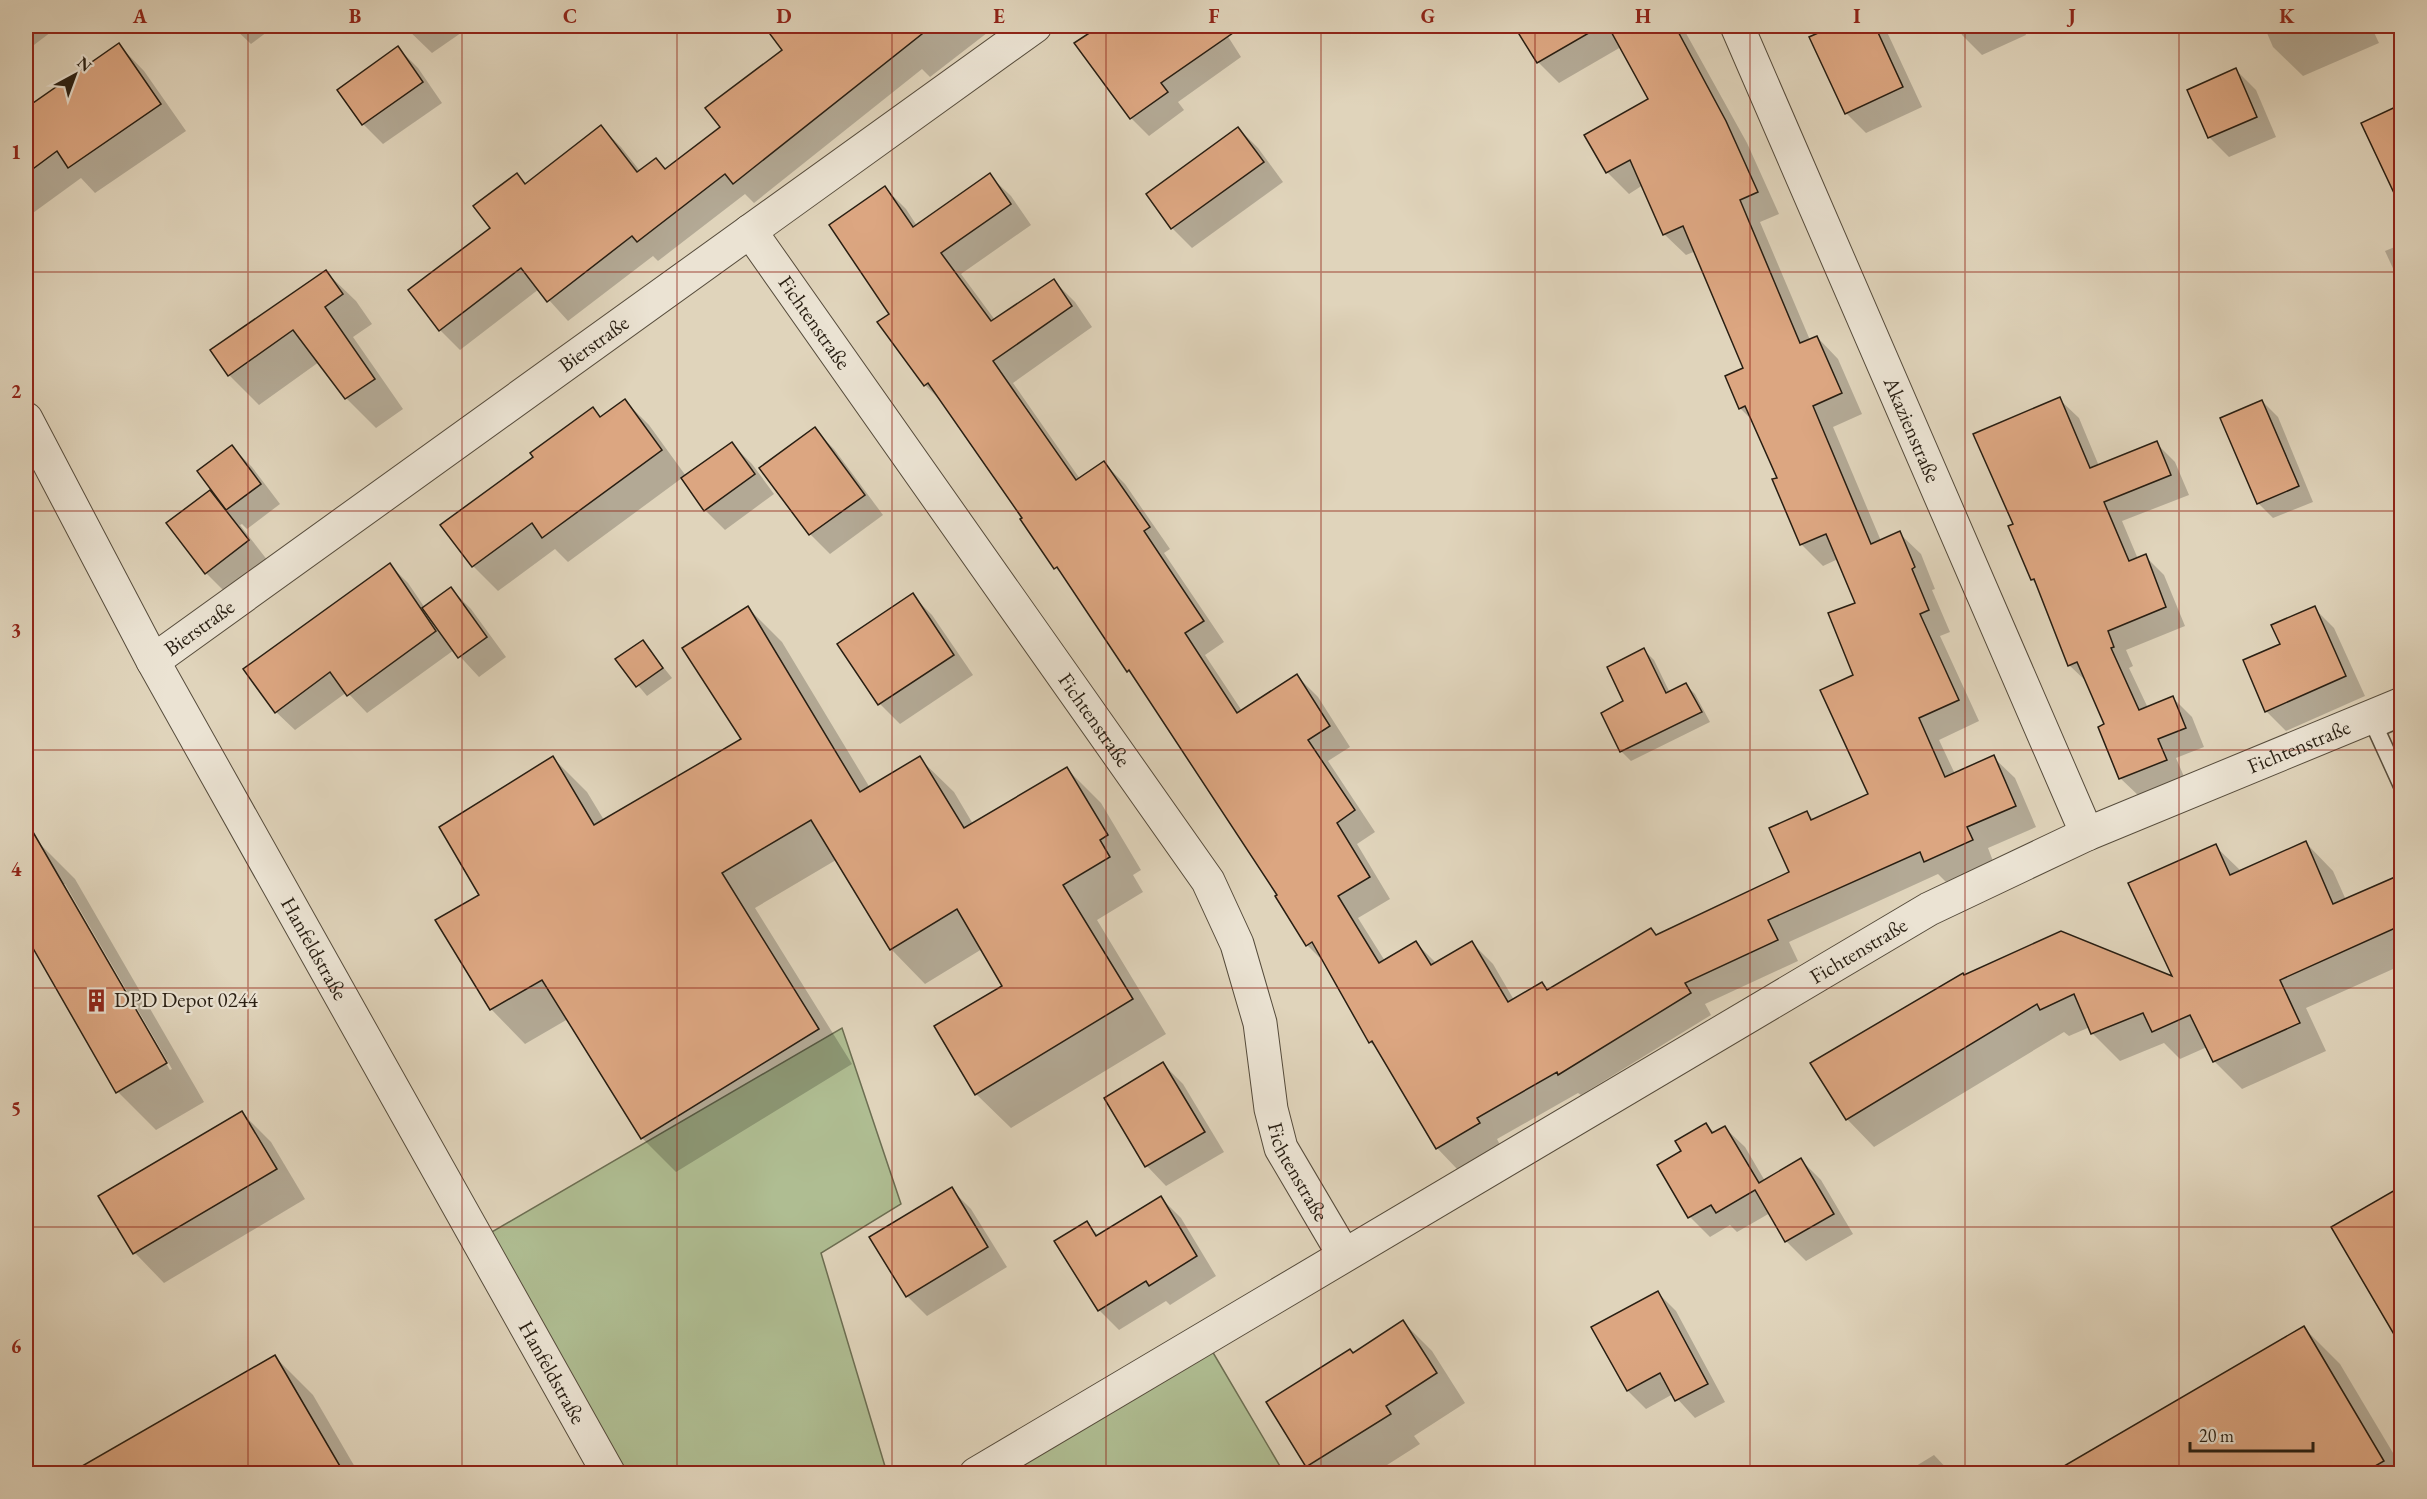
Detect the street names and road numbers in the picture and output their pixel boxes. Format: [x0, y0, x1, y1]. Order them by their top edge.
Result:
street label: Fichtenstraße [773, 270, 857, 375]
street label: Bierstraße [553, 309, 634, 378]
street label: Akazienstraße [1877, 372, 1947, 486]
street label: Bierstraße [158, 593, 239, 662]
street label: Fichtenstraße [1052, 667, 1137, 772]
street label: Fichtenstraße [2243, 713, 2354, 779]
street label: Hanfeldstraße [275, 892, 354, 1005]
street label: Fichtenstraße [1805, 911, 1912, 990]
street label: Fichtenstraße [1262, 1119, 1335, 1226]
street label: Hanfeldstraße [513, 1316, 592, 1429]

